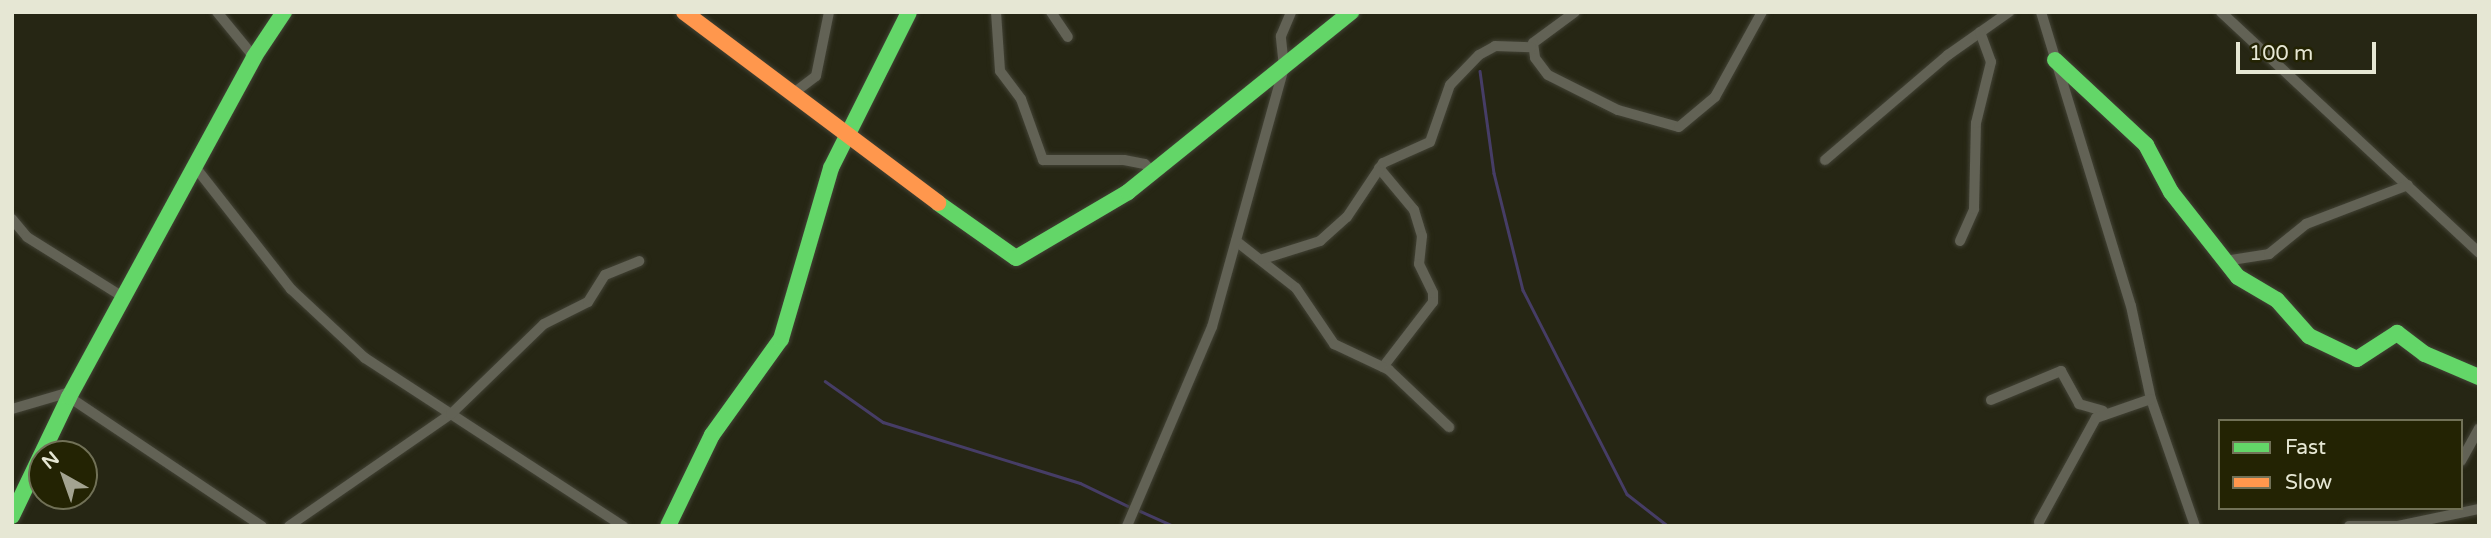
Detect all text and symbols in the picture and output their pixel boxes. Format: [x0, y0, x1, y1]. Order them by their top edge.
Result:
scale bar [2239, 28, 2379, 72]
text: 100 m [2249, 41, 2313, 66]
legend [2218, 419, 2463, 510]
text: Fast [2285, 435, 2326, 460]
north arrow [28, 440, 98, 510]
text: N [38, 447, 64, 474]
text: Slow [2285, 470, 2332, 495]

